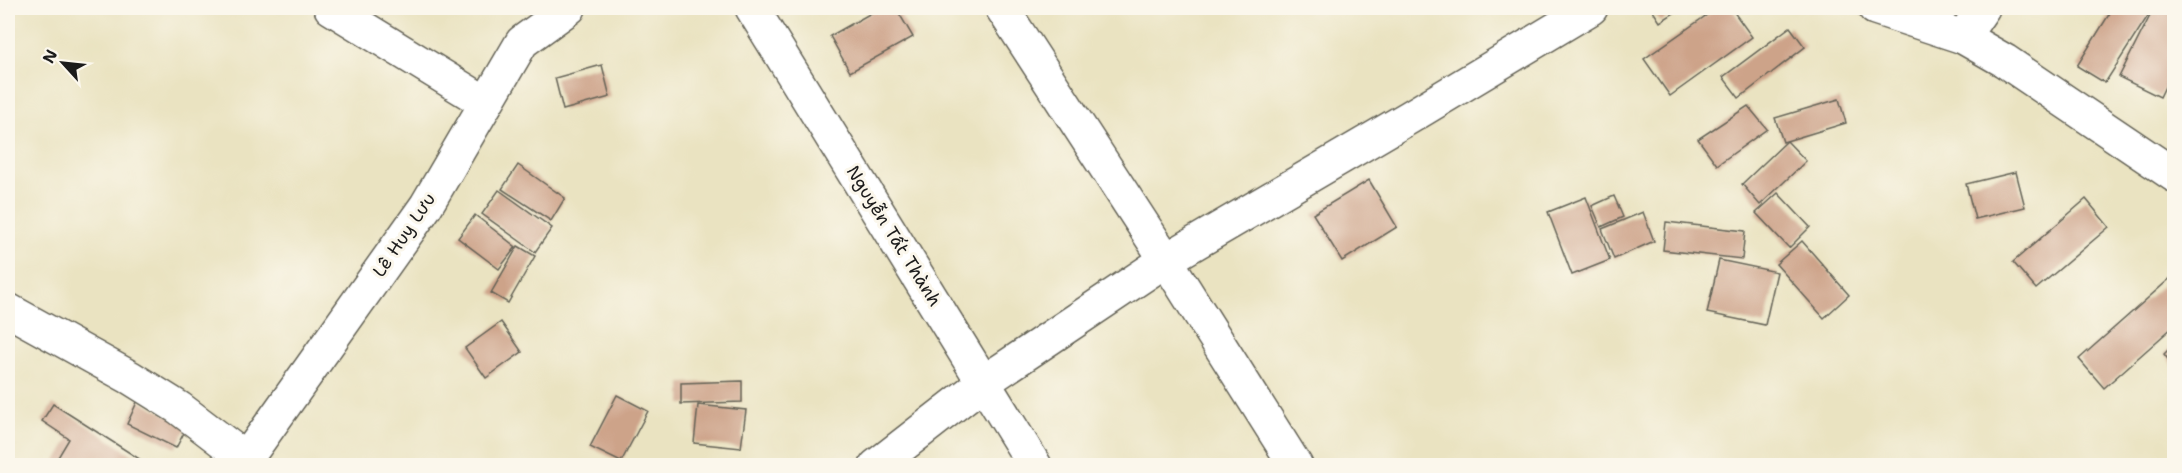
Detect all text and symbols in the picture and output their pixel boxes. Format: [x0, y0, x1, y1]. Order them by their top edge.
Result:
north arrow [33, 33, 93, 93]
text: N [38, 46, 62, 67]
street label: Nguyễn Tất Thành [841, 161, 947, 311]
street label: Lê Huy Lưu [367, 188, 441, 282]

